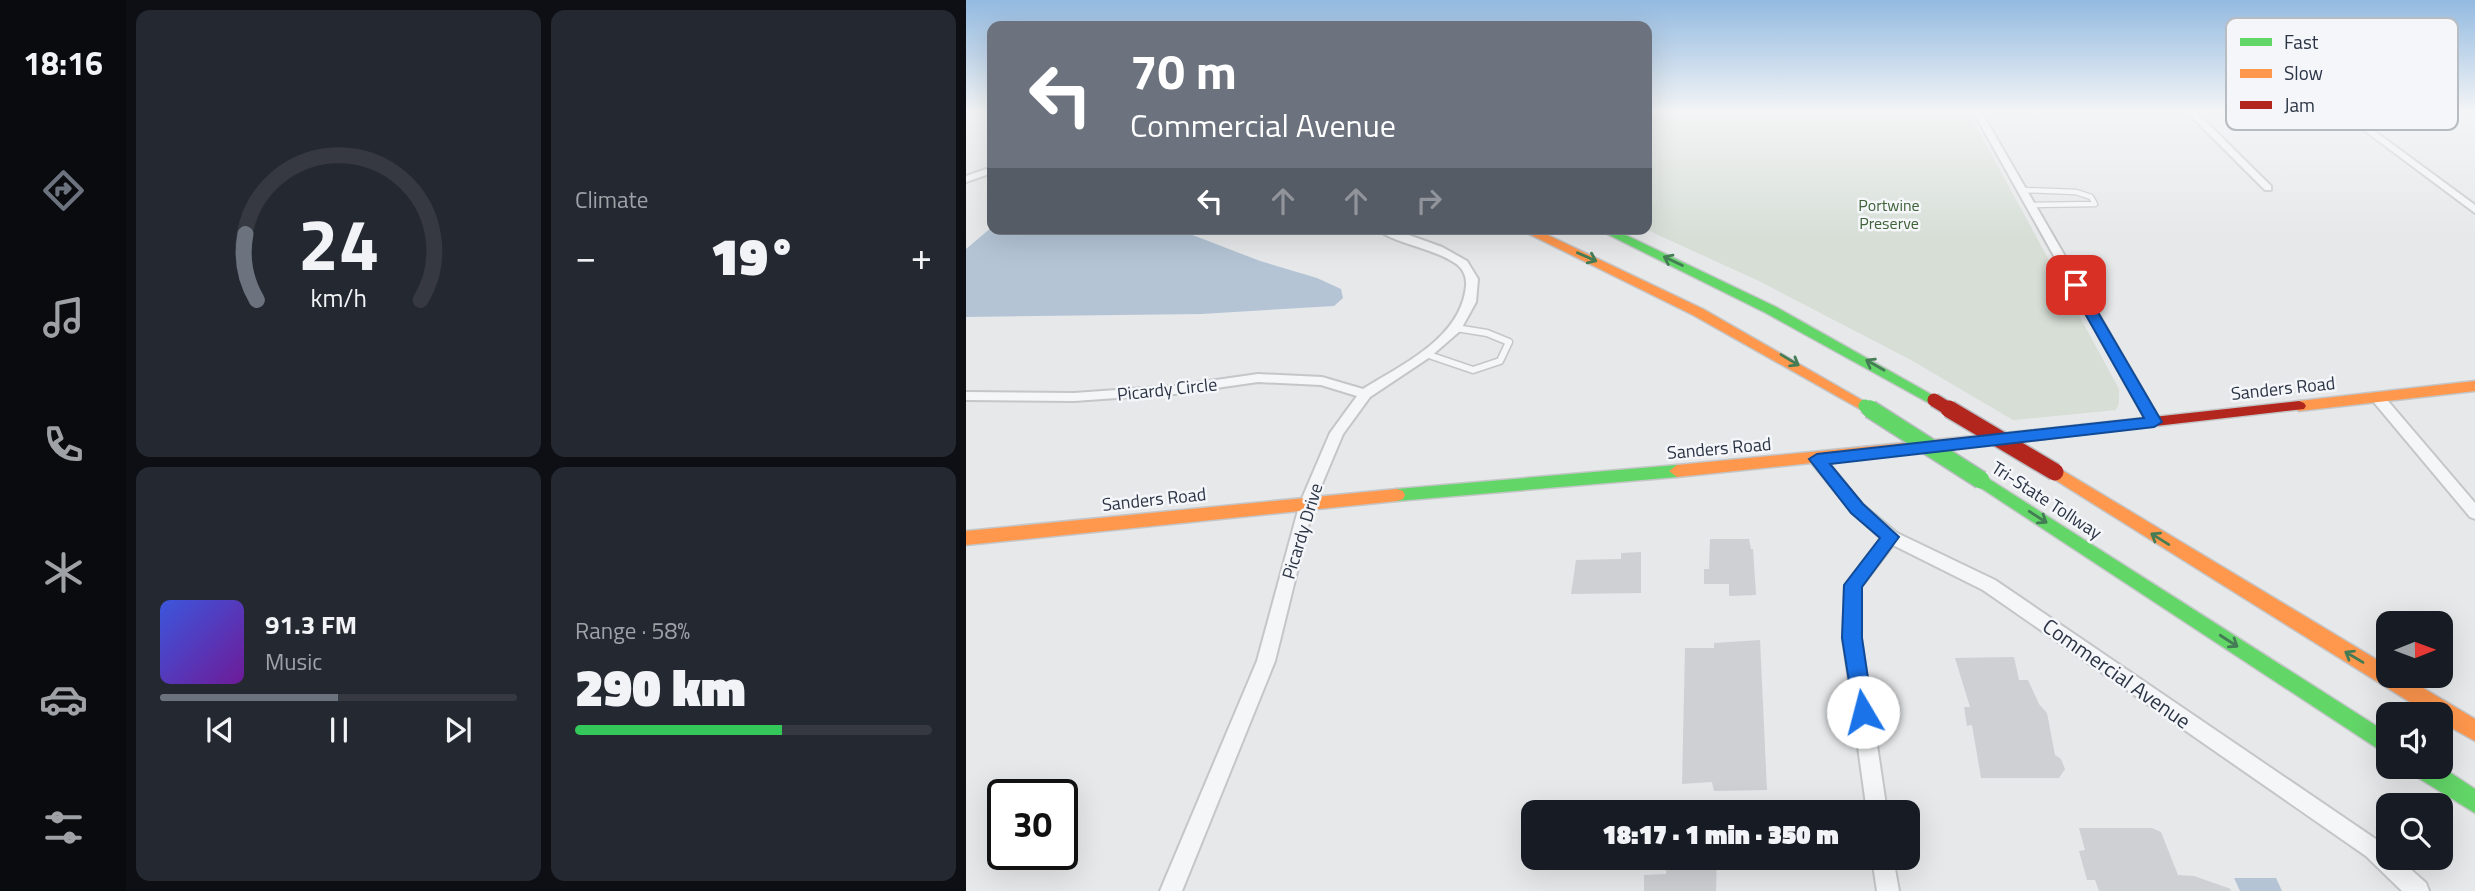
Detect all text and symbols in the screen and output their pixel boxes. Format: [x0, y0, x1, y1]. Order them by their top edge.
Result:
legend [2226, 18, 2458, 130]
text: Fast [2284, 27, 2319, 56]
text: 70 m [1130, 33, 1237, 108]
text: 18:16 [23, 39, 103, 87]
icon: left [1015, 49, 1106, 140]
text: Slow [2284, 58, 2323, 87]
text: Jam [2284, 90, 2315, 119]
text: Commercial Avenue [1130, 101, 1396, 149]
icon: directions [39, 166, 88, 215]
text: Climate [575, 182, 648, 217]
icon: left [1191, 182, 1229, 220]
icon: ahead [1264, 182, 1302, 220]
icon: ahead [1337, 182, 1375, 220]
icon: right [1410, 182, 1448, 220]
text: 24 [298, 188, 379, 298]
park label: Portwine Preserve [1858, 193, 1920, 235]
text: 19° [711, 216, 796, 295]
text: − [575, 227, 596, 285]
text: + [911, 227, 932, 285]
one-way arrow [1576, 251, 1598, 264]
one-way arrow [1663, 254, 1684, 268]
pin [2046, 255, 2106, 315]
icon: arrive [2057, 266, 2095, 304]
text: km/h [310, 278, 367, 316]
icon: music [39, 293, 88, 342]
one-way arrow [1779, 354, 1799, 368]
one-way arrow [1865, 358, 1886, 371]
street label: Sanders Road [2230, 369, 2336, 407]
street label: Picardy Circle [1116, 370, 1218, 408]
icon: phone [39, 420, 88, 469]
street label: Sanders Road [1666, 430, 1772, 466]
street label: Tri-State Tollway [1987, 454, 2108, 546]
street label: Sanders Road [1101, 480, 1207, 518]
street label: Picardy Drive [1275, 480, 1329, 582]
one-way arrow [2028, 511, 2048, 525]
one-way arrow [2150, 531, 2170, 545]
icon: climate [39, 548, 88, 597]
text: 91.3 FM [265, 605, 357, 644]
street label: Commercial Avenue [2036, 610, 2198, 736]
north arrow [2376, 611, 2454, 688]
map controls [2376, 611, 2453, 870]
text: Range · 58% [575, 613, 690, 648]
one-way arrow [2219, 634, 2238, 649]
text: Music [265, 644, 322, 679]
text: 290 km [575, 647, 746, 726]
one-way arrow [2344, 650, 2364, 664]
icon: car [39, 675, 88, 724]
position arrow [1826, 675, 1900, 749]
button: sound [2376, 702, 2453, 779]
icon: previous [201, 711, 239, 749]
icon: pause [320, 711, 358, 749]
icon: next [439, 711, 477, 749]
speed limit sign: 30 [987, 779, 1078, 870]
button: search [2376, 793, 2453, 870]
icon: filters [39, 803, 88, 852]
text: 18:17 · 1 min · 350 m [1602, 815, 1839, 854]

